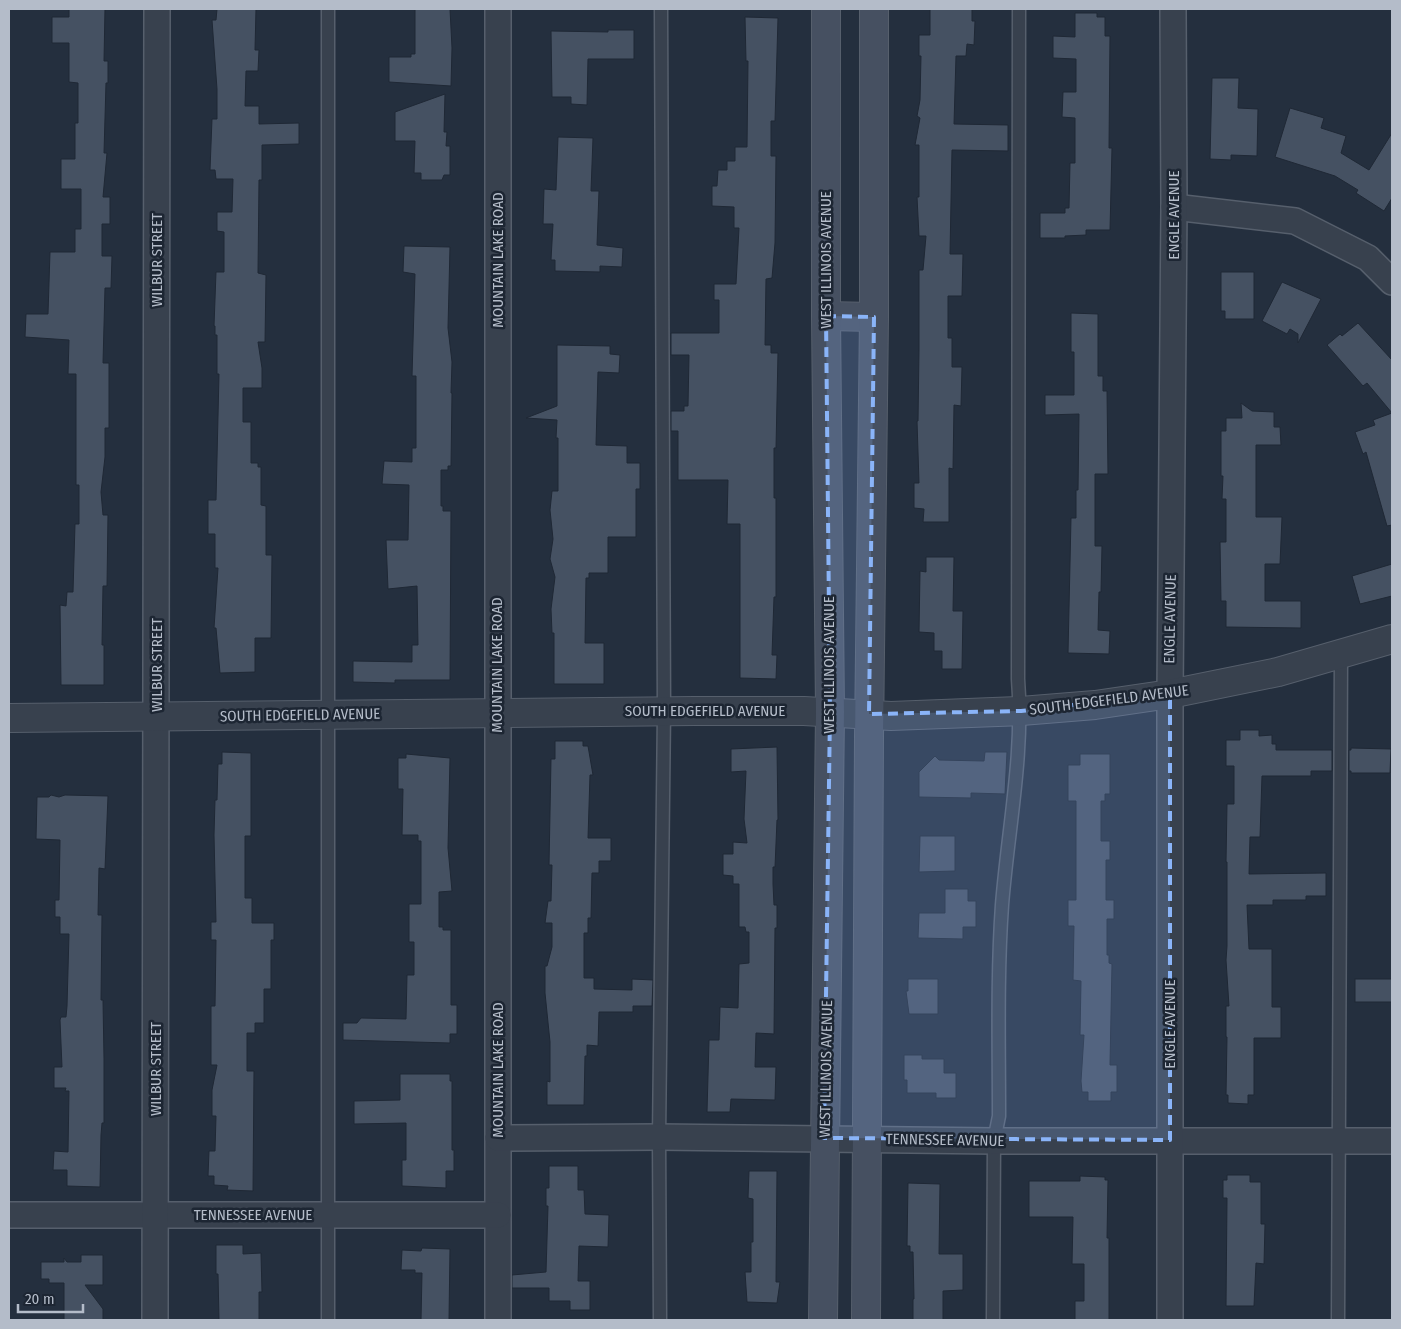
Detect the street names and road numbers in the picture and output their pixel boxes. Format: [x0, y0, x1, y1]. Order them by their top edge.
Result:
street label: ENGLE AVENUE [1165, 170, 1183, 260]
street label: WEST ILLINOIS AVENUE [817, 191, 835, 329]
street label: MOUNTAIN LAKE ROAD [489, 192, 507, 328]
street label: WILBUR STREET [148, 213, 166, 307]
street label: ENGLE AVENUE [1160, 574, 1180, 664]
street label: WEST ILLINOIS AVENUE [820, 596, 838, 734]
street label: MOUNTAIN LAKE ROAD [488, 597, 506, 733]
street label: WILBUR STREET [148, 618, 166, 712]
street label: SOUTH EDGEFIELD AVENUE [1028, 681, 1190, 719]
street label: SOUTH EDGEFIELD AVENUE [625, 702, 785, 720]
street label: SOUTH EDGEFIELD AVENUE [220, 705, 380, 725]
street label: ENGLE AVENUE [1161, 979, 1179, 1069]
street label: WEST ILLINOIS AVENUE [816, 1000, 836, 1138]
street label: MOUNTAIN LAKE ROAD [489, 1002, 507, 1138]
street label: WILBUR STREET [147, 1022, 165, 1116]
street label: TENNESSEE AVENUE [886, 1130, 1004, 1150]
street label: TENNESSEE AVENUE [194, 1206, 312, 1224]

